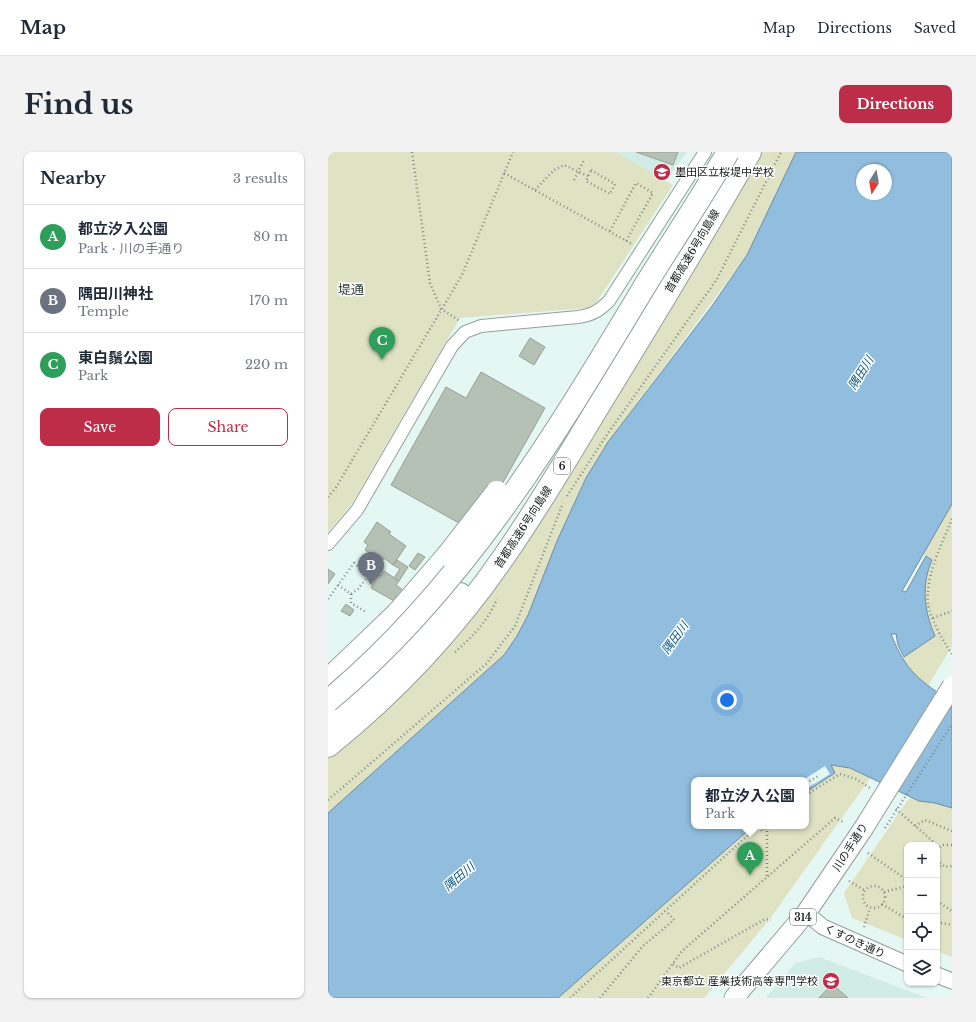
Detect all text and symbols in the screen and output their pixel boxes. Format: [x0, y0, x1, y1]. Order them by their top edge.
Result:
text: Map [20, 16, 66, 39]
text: Map [763, 19, 795, 37]
text: Directions [817, 19, 892, 37]
text: Saved [914, 19, 956, 37]
button: Directions [839, 85, 952, 123]
text: Find us [24, 87, 134, 122]
school or university icon: 墨田区立桜堤中学校 [652, 162, 672, 182]
north arrow [856, 164, 892, 200]
place label: 墨田区立桜堤中学校 [675, 165, 774, 179]
text: Nearby [40, 168, 106, 189]
text: 3 results [233, 170, 288, 187]
street label: 首都高速6号向島線 [662, 207, 722, 295]
text: 都立汐入公園 [78, 219, 168, 238]
text: A [48, 228, 58, 245]
text: 80 m [253, 228, 288, 245]
text: Park · 川の手通り [78, 240, 184, 257]
district label: 堤通 [338, 281, 364, 298]
text: 隅田川神社 [78, 284, 153, 303]
text: B [48, 292, 58, 309]
text: 170 m [249, 292, 288, 309]
text: Temple [78, 303, 129, 320]
pin: C [369, 327, 395, 360]
text: 東白鬚公園 [78, 348, 153, 367]
water label: 隅田川 [845, 352, 878, 392]
text: C [48, 356, 58, 373]
text: 220 m [245, 356, 288, 373]
text: Park [78, 367, 108, 384]
button: Save [40, 408, 160, 446]
button: Share [168, 408, 288, 446]
road number: 6 [554, 458, 570, 474]
street label: 首都高速6号向島線 [491, 483, 555, 571]
pin: B [358, 552, 384, 585]
water label: 隅田川 [658, 617, 692, 657]
your location [717, 690, 737, 710]
popup [691, 777, 809, 829]
text: 都立汐入公園 [705, 786, 795, 805]
text: Park [705, 805, 735, 822]
street label: 川の手通り [829, 820, 871, 874]
pin: A [737, 842, 763, 875]
map controls [904, 842, 940, 986]
button: + [904, 842, 940, 878]
water label: 隅田川 [440, 858, 479, 894]
button: − [904, 878, 940, 914]
road number: 314 [790, 909, 816, 925]
button: locate [904, 914, 940, 950]
street label: くすのき通り [822, 921, 888, 961]
button: layers [904, 950, 940, 986]
school or university icon: 東京都立 産業技術高等専門学校 [821, 971, 841, 991]
place label: 東京都立 産業技術高等専門学校 [661, 974, 818, 988]

